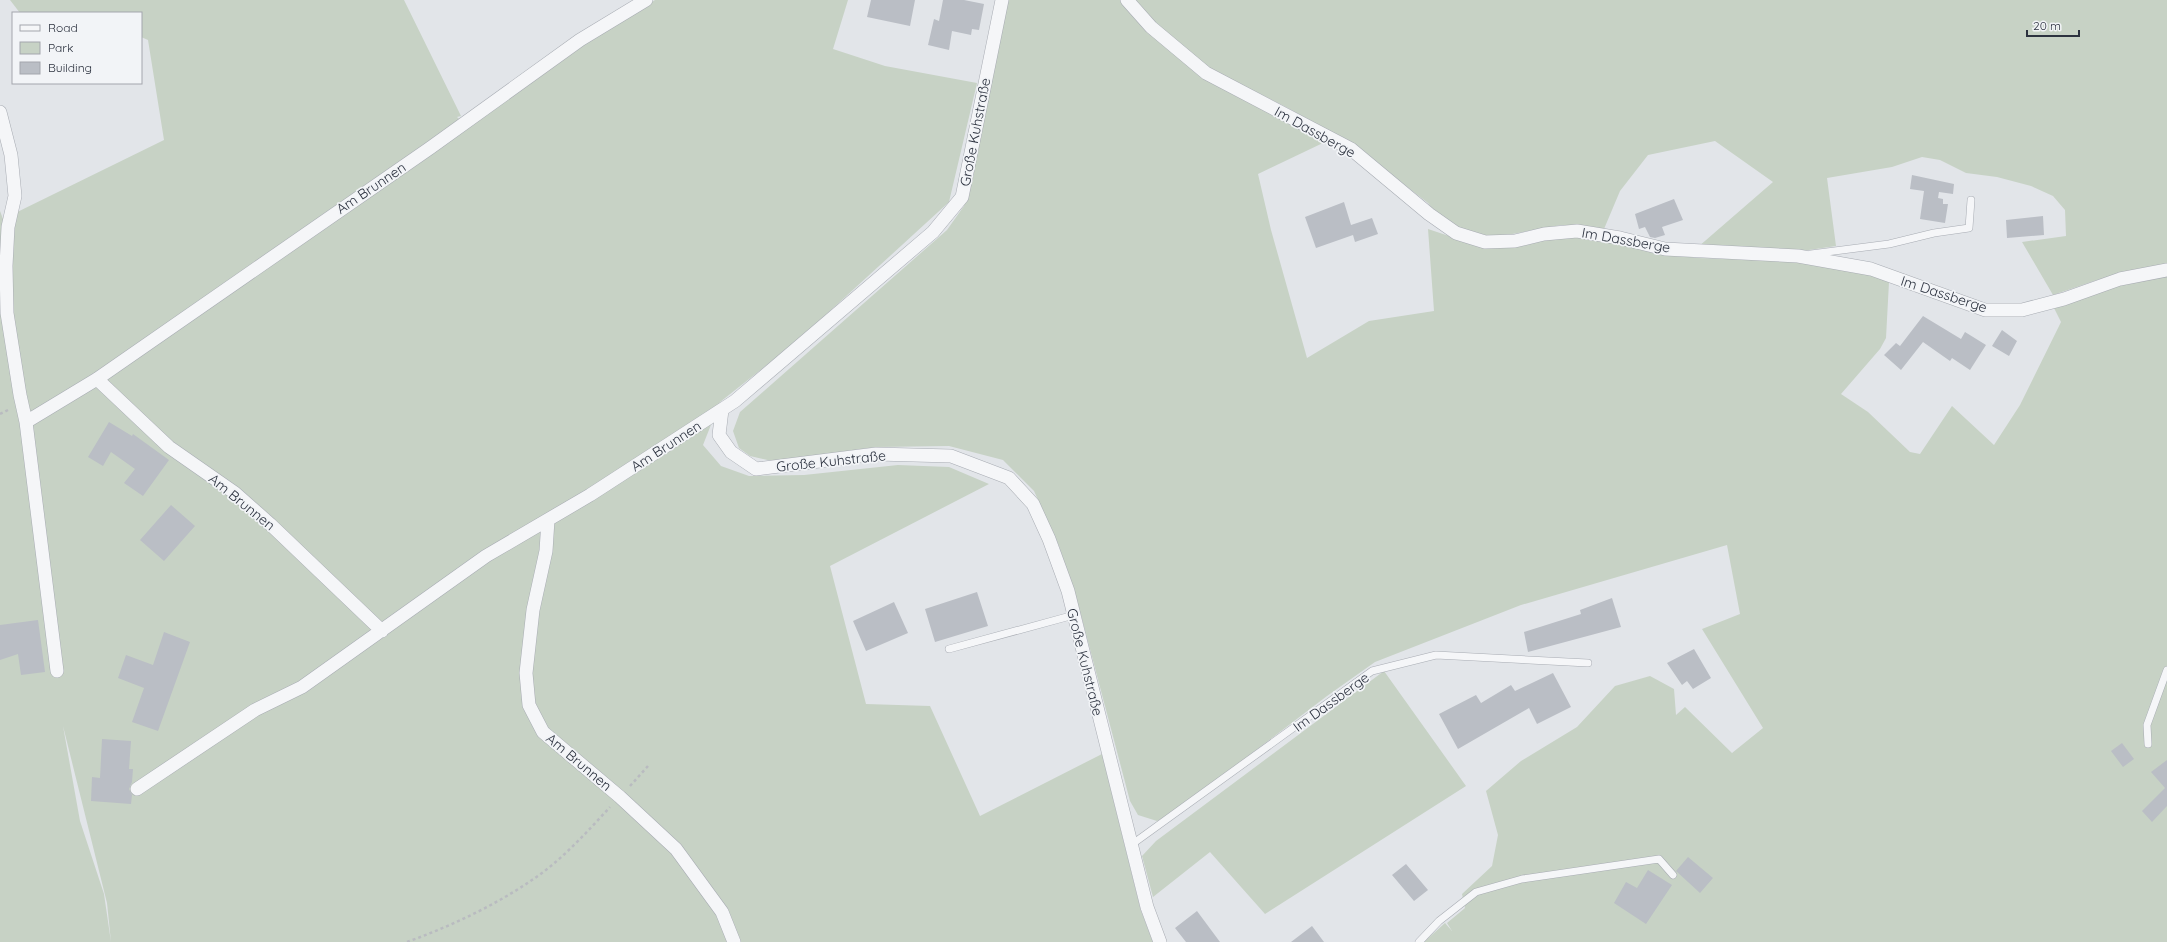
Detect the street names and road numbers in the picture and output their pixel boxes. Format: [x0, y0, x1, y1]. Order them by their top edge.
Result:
street label: Große Kuhstraße [956, 76, 994, 188]
street label: Im Dassberge [1271, 102, 1359, 162]
street label: Am Brunnen [333, 158, 409, 218]
street label: Im Dassberge [1580, 223, 1672, 257]
street label: Im Dassberge [1899, 272, 1990, 316]
street label: Am Brunnen [627, 417, 705, 475]
street label: Große Kuhstraße [775, 446, 887, 476]
street label: Am Brunnen [205, 470, 279, 534]
street label: Große Kuhstraße [1063, 606, 1107, 718]
street label: Im Dassberge [1289, 668, 1373, 736]
street label: Am Brunnen [542, 729, 616, 795]

